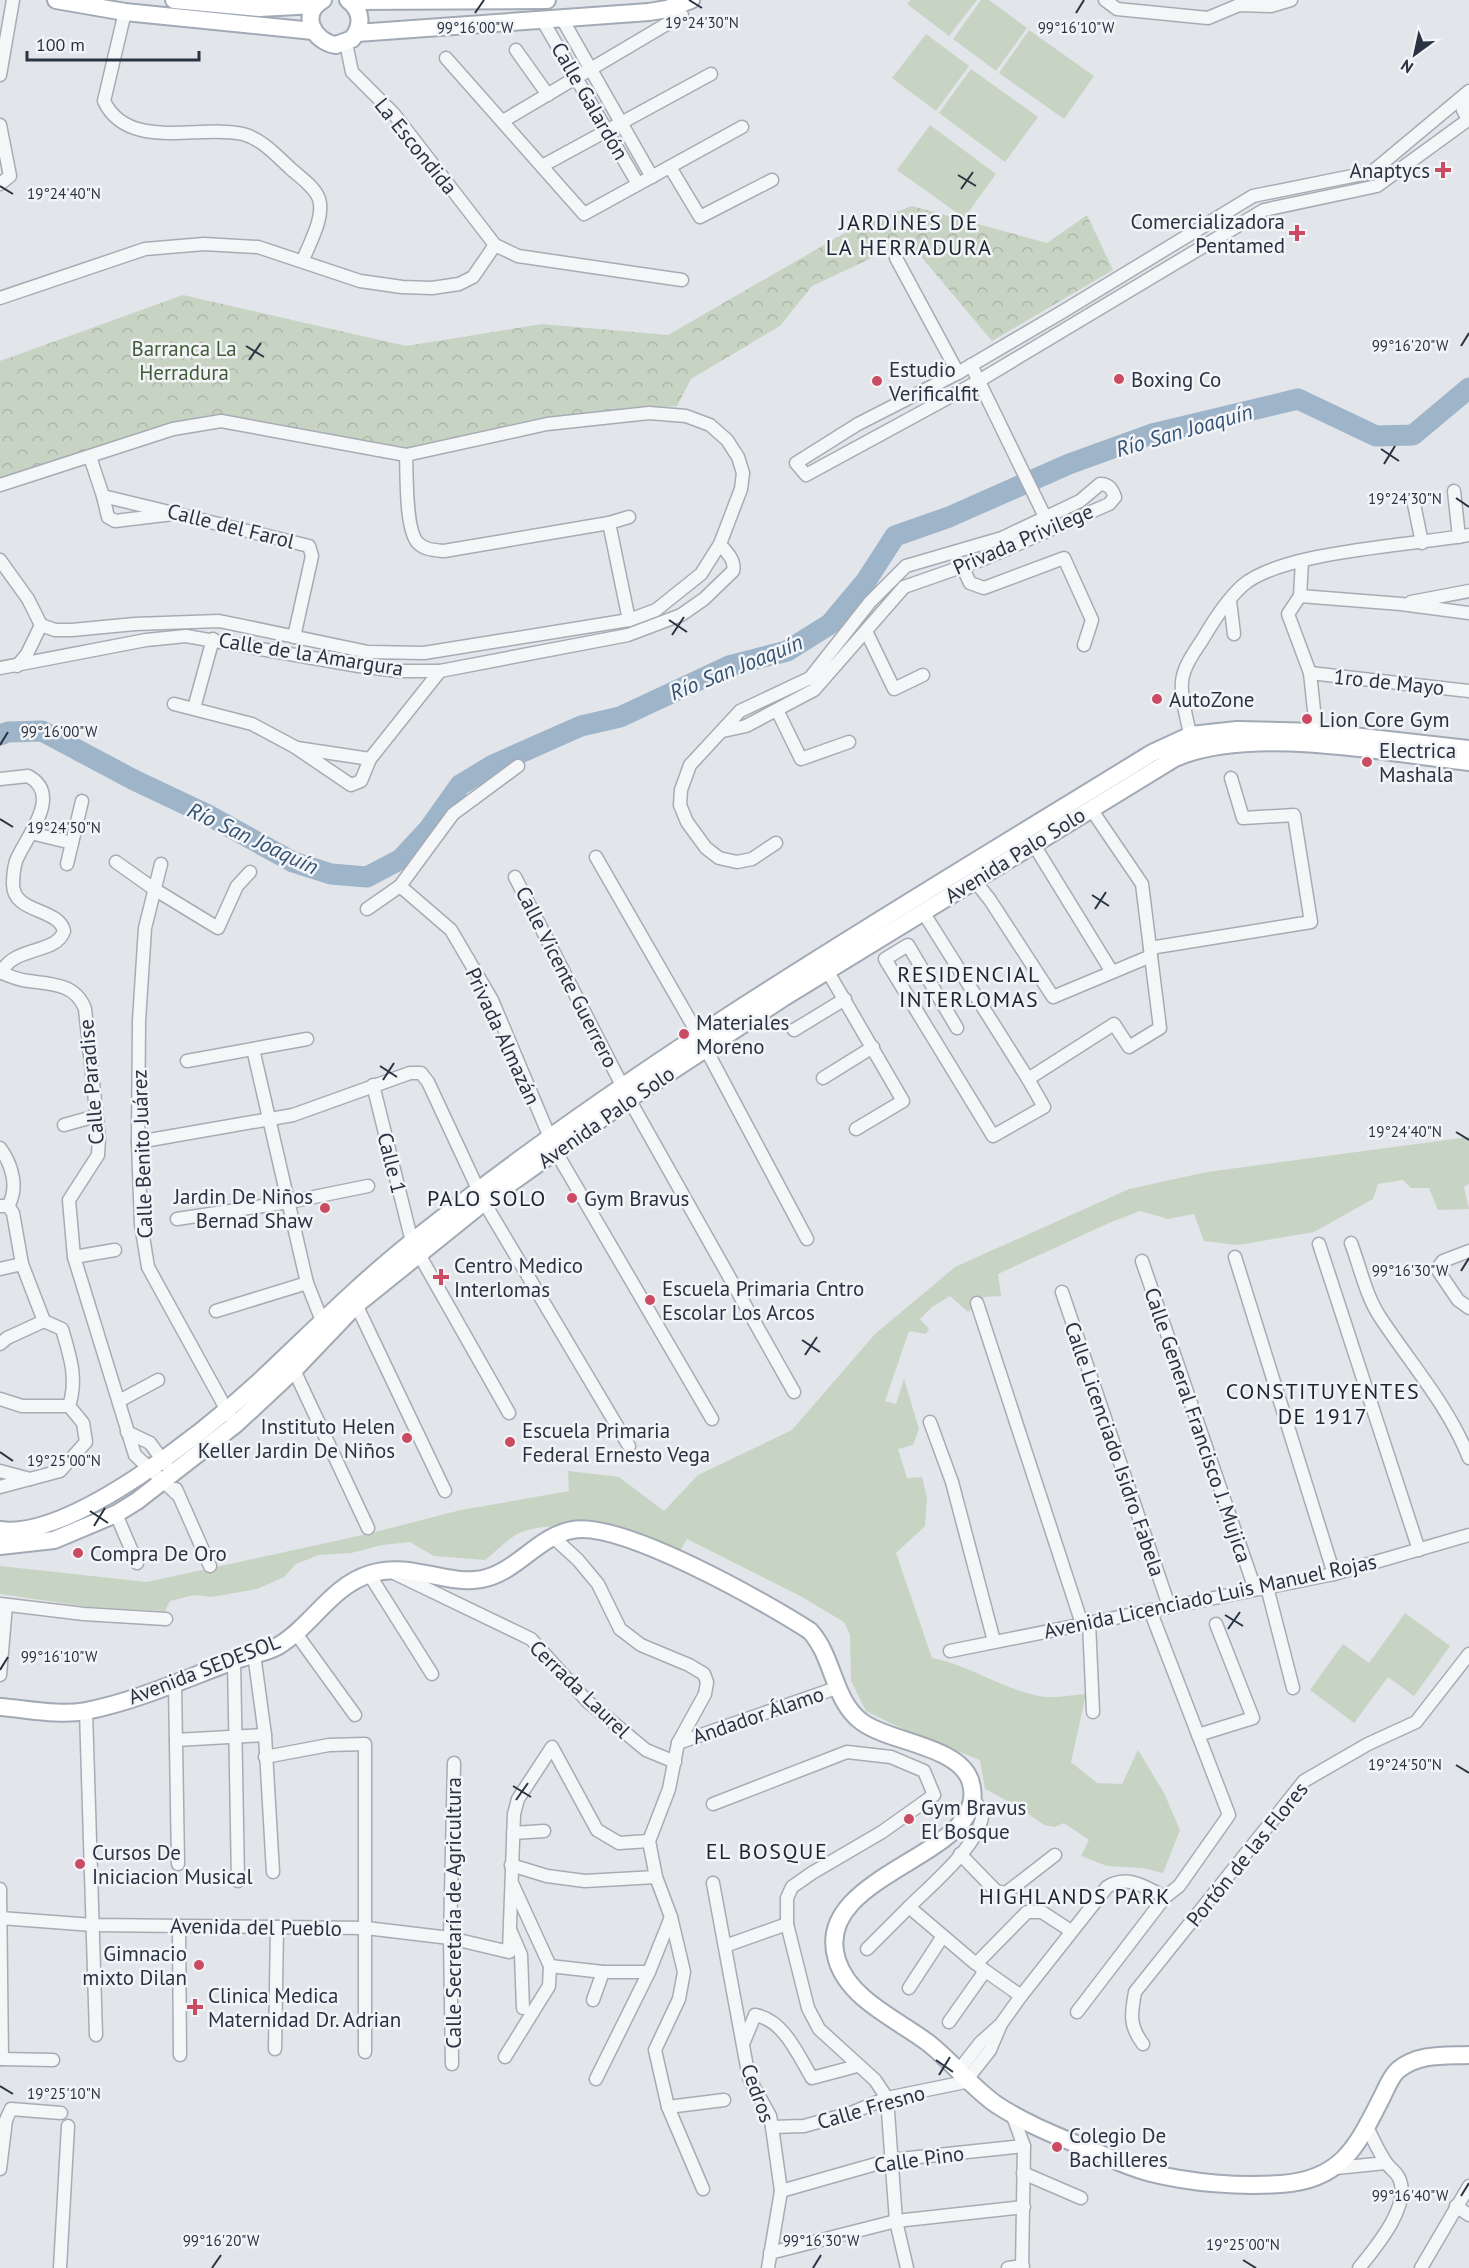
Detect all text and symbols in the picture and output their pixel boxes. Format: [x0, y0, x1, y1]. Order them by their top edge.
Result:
text: 19°24'30"N [665, 13, 739, 32]
text: 99°16'00"W [437, 18, 514, 37]
text: 99°16'10"W [1038, 18, 1115, 37]
scale bar [27, 24, 200, 62]
north arrow [1385, 24, 1445, 84]
text: 100 m [36, 33, 85, 56]
street label: Calle Galardón [545, 37, 635, 165]
text: N [1397, 55, 1417, 78]
street label: La Escondida [369, 92, 463, 200]
place label: Anaptycs [1349, 157, 1430, 184]
marker: Anaptycs [1434, 161, 1452, 179]
text: 19°24'40"N [27, 184, 101, 203]
district label: JARDINES DE LA HERRADURA [826, 208, 992, 261]
place label: Comercializadora Pentamed [1130, 208, 1285, 259]
marker: Comercializadora Pentamed [1290, 226, 1304, 240]
park label: Barranca La Herradura [131, 335, 237, 386]
text: 99°16'20"W [1372, 336, 1449, 355]
place label: Estudio Verificalfit [888, 356, 979, 407]
place label: Boxing Co [1131, 366, 1221, 393]
marker: Boxing Co [1112, 372, 1126, 386]
marker: Estudio Verificalfit [870, 374, 884, 388]
water label: Río San Joaquín [1112, 397, 1256, 463]
text: 19°24'30"N [1368, 489, 1442, 508]
street label: Calle del Farol [165, 497, 297, 555]
street label: Privada Privilege [949, 497, 1097, 581]
street label: Calle de la Amargura [217, 626, 405, 682]
water label: Río San Joaquín [665, 628, 807, 706]
street label: 1ro de Mayo [1332, 663, 1446, 701]
place label: AutoZone [1169, 686, 1255, 713]
marker: AutoZone [1150, 692, 1164, 706]
place label: Lion Core Gym [1319, 706, 1449, 733]
marker: Lion Core Gym [1300, 712, 1314, 726]
text: 99°16'00"W [21, 722, 98, 741]
place label: Electrica Mashala [1379, 737, 1456, 788]
marker: Electrica Mashala [1360, 755, 1374, 769]
water label: Río San Joaquín [183, 795, 323, 881]
street label: Avenida Palo Solo [940, 801, 1090, 909]
text: 19°24'50"N [27, 818, 101, 837]
street label: Calle Vicente Guerrero [510, 882, 624, 1072]
district label: RESIDENCIAL INTERLOMAS [897, 960, 1041, 1013]
street label: Privada Almazán [459, 963, 547, 1109]
place label: Materiales Moreno [696, 1009, 789, 1060]
street label: Calle Paradise [72, 1018, 110, 1146]
marker: Materiales Moreno [677, 1027, 691, 1041]
street label: Avenida Palo Solo [532, 1060, 680, 1174]
street label: Calle Benito Juárez [126, 1069, 158, 1239]
text: 19°24'40"N [1368, 1122, 1442, 1141]
street label: Calle 1 [371, 1130, 413, 1196]
place label: Jardin De Niños Bernad Shaw [173, 1183, 314, 1234]
district label: PALO SOLO [427, 1184, 547, 1212]
place label: Gym Bravus [584, 1185, 689, 1212]
marker: Gym Bravus [565, 1191, 579, 1205]
marker: Jardin De Niños Bernad Shaw [318, 1201, 332, 1215]
place label: Centro Medico Interlomas [454, 1252, 583, 1303]
text: 99°16'30"W [1372, 1261, 1449, 1280]
marker: Centro Medico Interlomas [432, 1268, 450, 1286]
place label: Escuela Primaria Cntro Escolar Los Arcos [662, 1275, 864, 1326]
street label: Calle General Francisco J. Mujica [1138, 1284, 1258, 1566]
marker: Escuela Primaria Cntro Escolar Los Arcos [643, 1293, 657, 1307]
street label: Calle Licenciado Isidro Fabela [1059, 1318, 1171, 1580]
district label: CONSTITUYENTES DE 1917 [1226, 1377, 1420, 1430]
place label: Instituto Helen Keller Jardin De Niños [198, 1413, 395, 1464]
place label: Escuela Primaria Federal Ernesto Vega [522, 1417, 710, 1468]
marker: Instituto Helen Keller Jardin De Niños [400, 1431, 414, 1445]
marker: Escuela Primaria Federal Ernesto Vega [503, 1435, 517, 1449]
text: 19°25'00"N [27, 1451, 101, 1470]
place label: Compra De Oro [90, 1540, 227, 1567]
marker: Compra De Oro [71, 1546, 85, 1560]
street label: Avenida Licenciado Luis Manuel Rojas [1041, 1547, 1379, 1645]
street label: Avenida SEDESOL [124, 1628, 284, 1710]
street label: Cerrada Laurel [524, 1634, 636, 1744]
text: 99°16'10"W [21, 1647, 98, 1666]
street label: Andador Álamo [689, 1680, 827, 1750]
text: 19°24'50"N [1368, 1755, 1442, 1774]
street label: Portón de las Flores [1180, 1776, 1314, 1932]
street label: Calle Secretaría de Agricultura [440, 1777, 467, 2049]
place label: Gym Bravus El Bosque [921, 1794, 1026, 1845]
marker: Gym Bravus El Bosque [902, 1812, 916, 1826]
district label: EL BOSQUE [706, 1837, 828, 1865]
place label: Cursos De Iniciacion Musical [92, 1839, 253, 1890]
marker: Cursos De Iniciacion Musical [73, 1857, 87, 1871]
district label: HIGHLANDS PARK [979, 1882, 1171, 1910]
street label: Avenida del Pueblo [170, 1912, 342, 1942]
place label: Gimnacio mixto Dilan [82, 1940, 187, 1991]
marker: Gimnacio mixto Dilan [192, 1958, 206, 1972]
place label: Clinica Medica Maternidad Dr. Adrian [208, 1982, 401, 2033]
marker: Clinica Medica Maternidad Dr. Adrian [186, 1998, 204, 2016]
street label: Cedros [735, 2060, 781, 2126]
street label: Calle Fresno [814, 2079, 928, 2135]
text: 19°25'10"N [27, 2084, 101, 2103]
place label: Colegio De Bachilleres [1069, 2122, 1168, 2173]
street label: Calle Pino [872, 2139, 966, 2179]
marker: Colegio De Bachilleres [1050, 2140, 1064, 2154]
text: 99°16'40"W [1372, 2186, 1449, 2205]
text: 99°16'20"W [183, 2231, 260, 2250]
text: 99°16'30"W [783, 2231, 860, 2250]
text: 19°25'00"N [1206, 2235, 1280, 2254]

